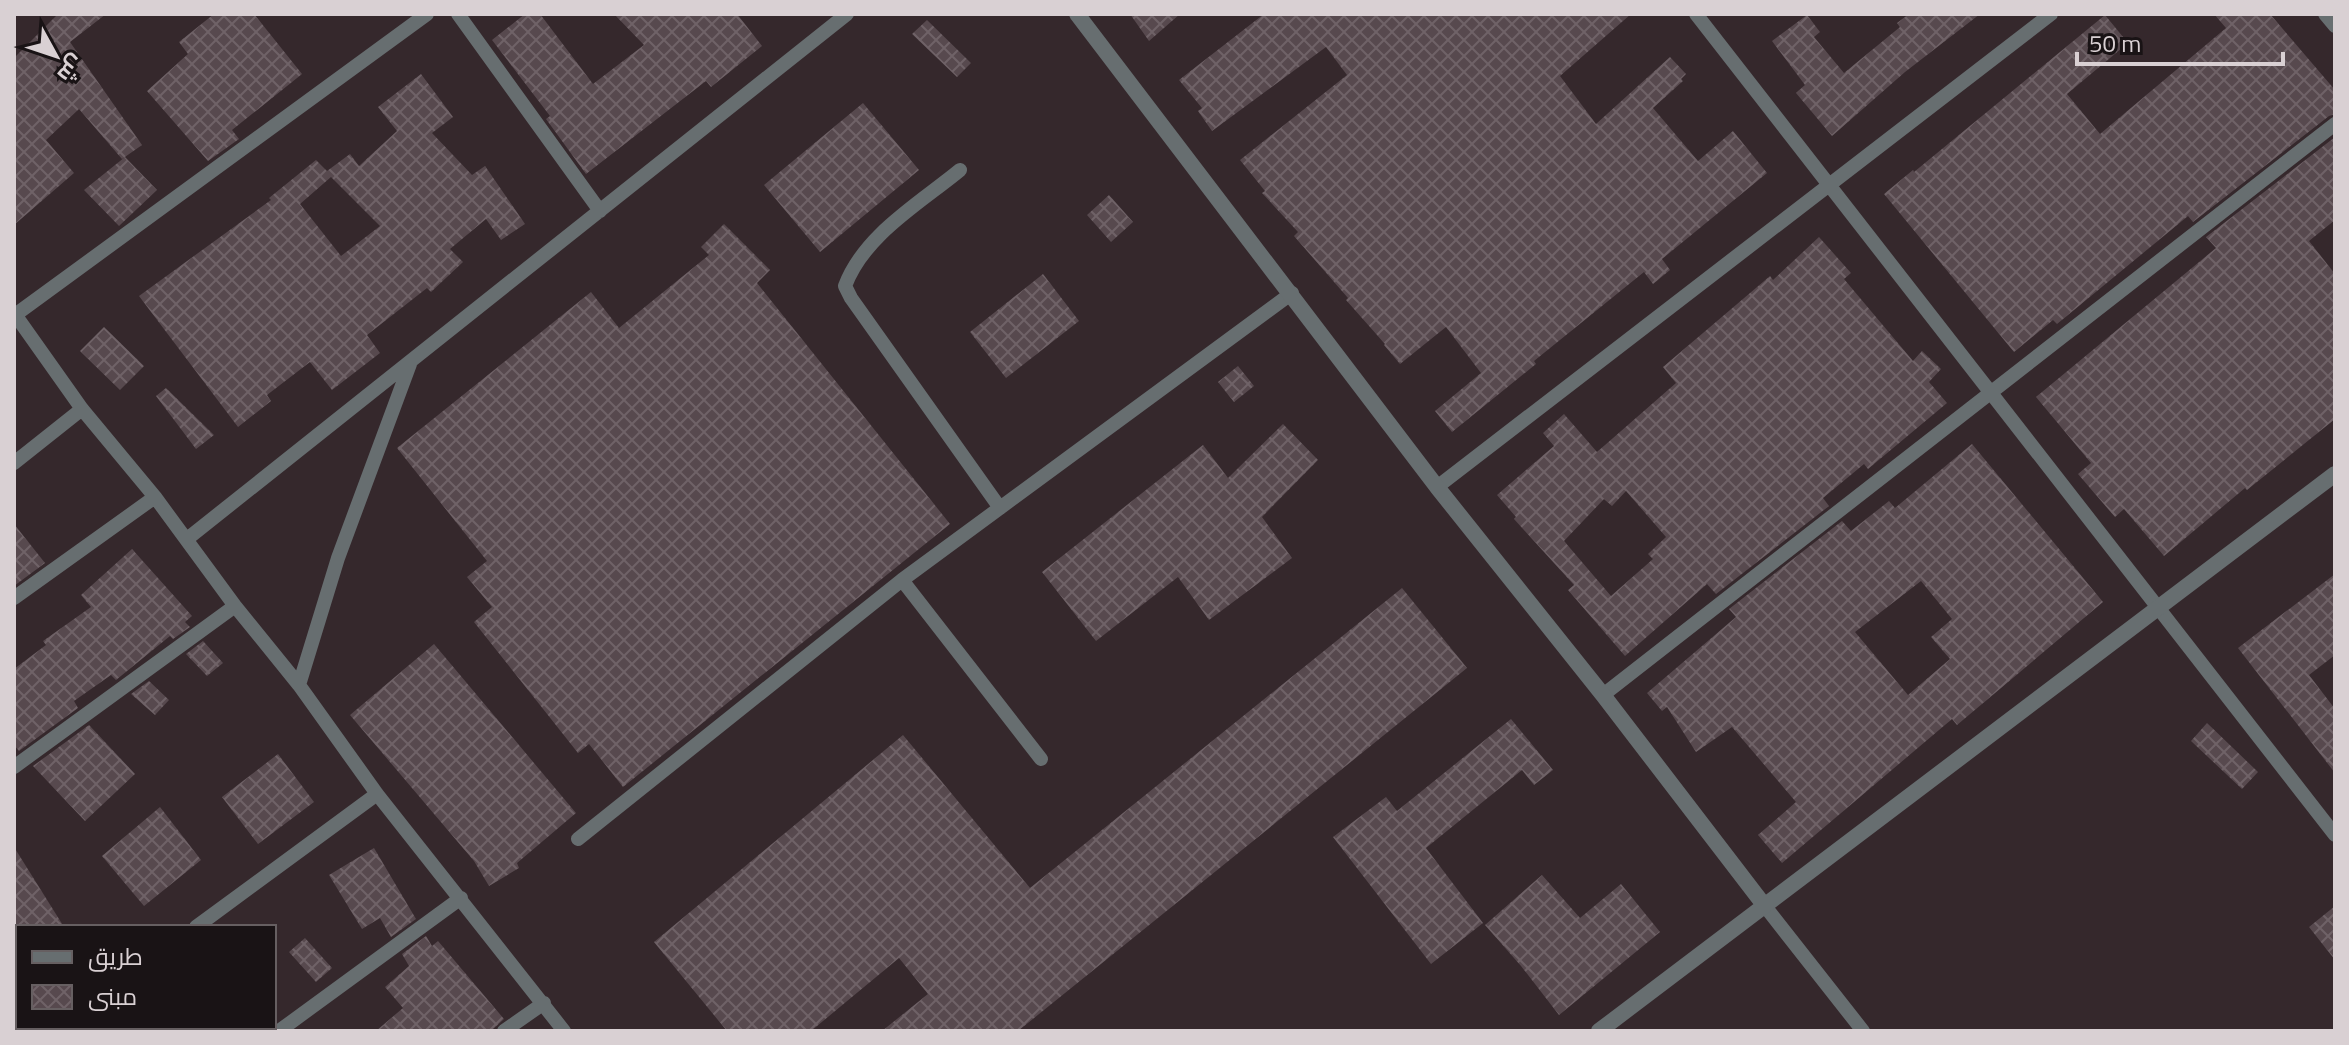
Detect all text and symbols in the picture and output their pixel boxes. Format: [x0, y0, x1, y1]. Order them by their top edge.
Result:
north arrow [16, 16, 96, 96]
scale bar [2077, 16, 2283, 66]
text: 50 m [2089, 25, 2141, 61]
text: ش [49, 47, 93, 91]
legend [16, 925, 276, 1029]
text: طريق [88, 938, 143, 974]
text: مبنى [88, 978, 137, 1014]

